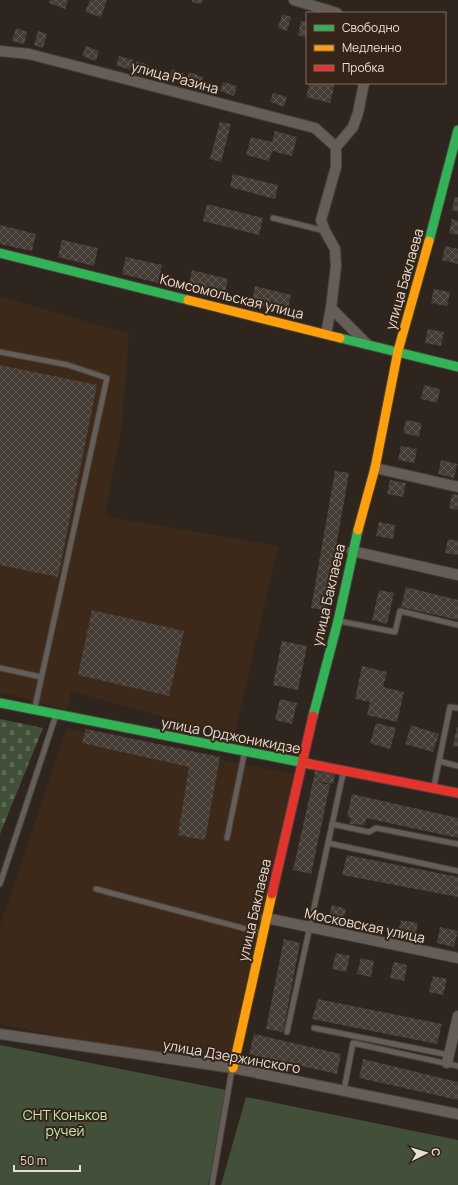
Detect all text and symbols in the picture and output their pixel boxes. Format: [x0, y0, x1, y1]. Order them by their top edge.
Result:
legend [306, 12, 446, 84]
text: Свободно [342, 19, 400, 36]
text: Медленно [342, 39, 402, 56]
street label: улица Разина [129, 56, 221, 98]
text: Пробка [342, 59, 384, 76]
street label: улица Баклаева [380, 226, 428, 332]
street label: Комсомольская улица [158, 269, 306, 323]
street label: улица Баклаева [307, 542, 349, 648]
street label: улица Орджоникидзе [160, 712, 302, 758]
street label: улица Баклаева [233, 857, 275, 963]
street label: Московская улица [303, 903, 427, 947]
street label: улица Дзержинского [162, 1035, 302, 1077]
park label: СНТ Коньков ручей [23, 1105, 108, 1140]
north arrow [406, 1133, 446, 1173]
scale bar [14, 1147, 80, 1173]
text: С [429, 1147, 444, 1157]
text: 50 m [20, 1152, 47, 1169]

